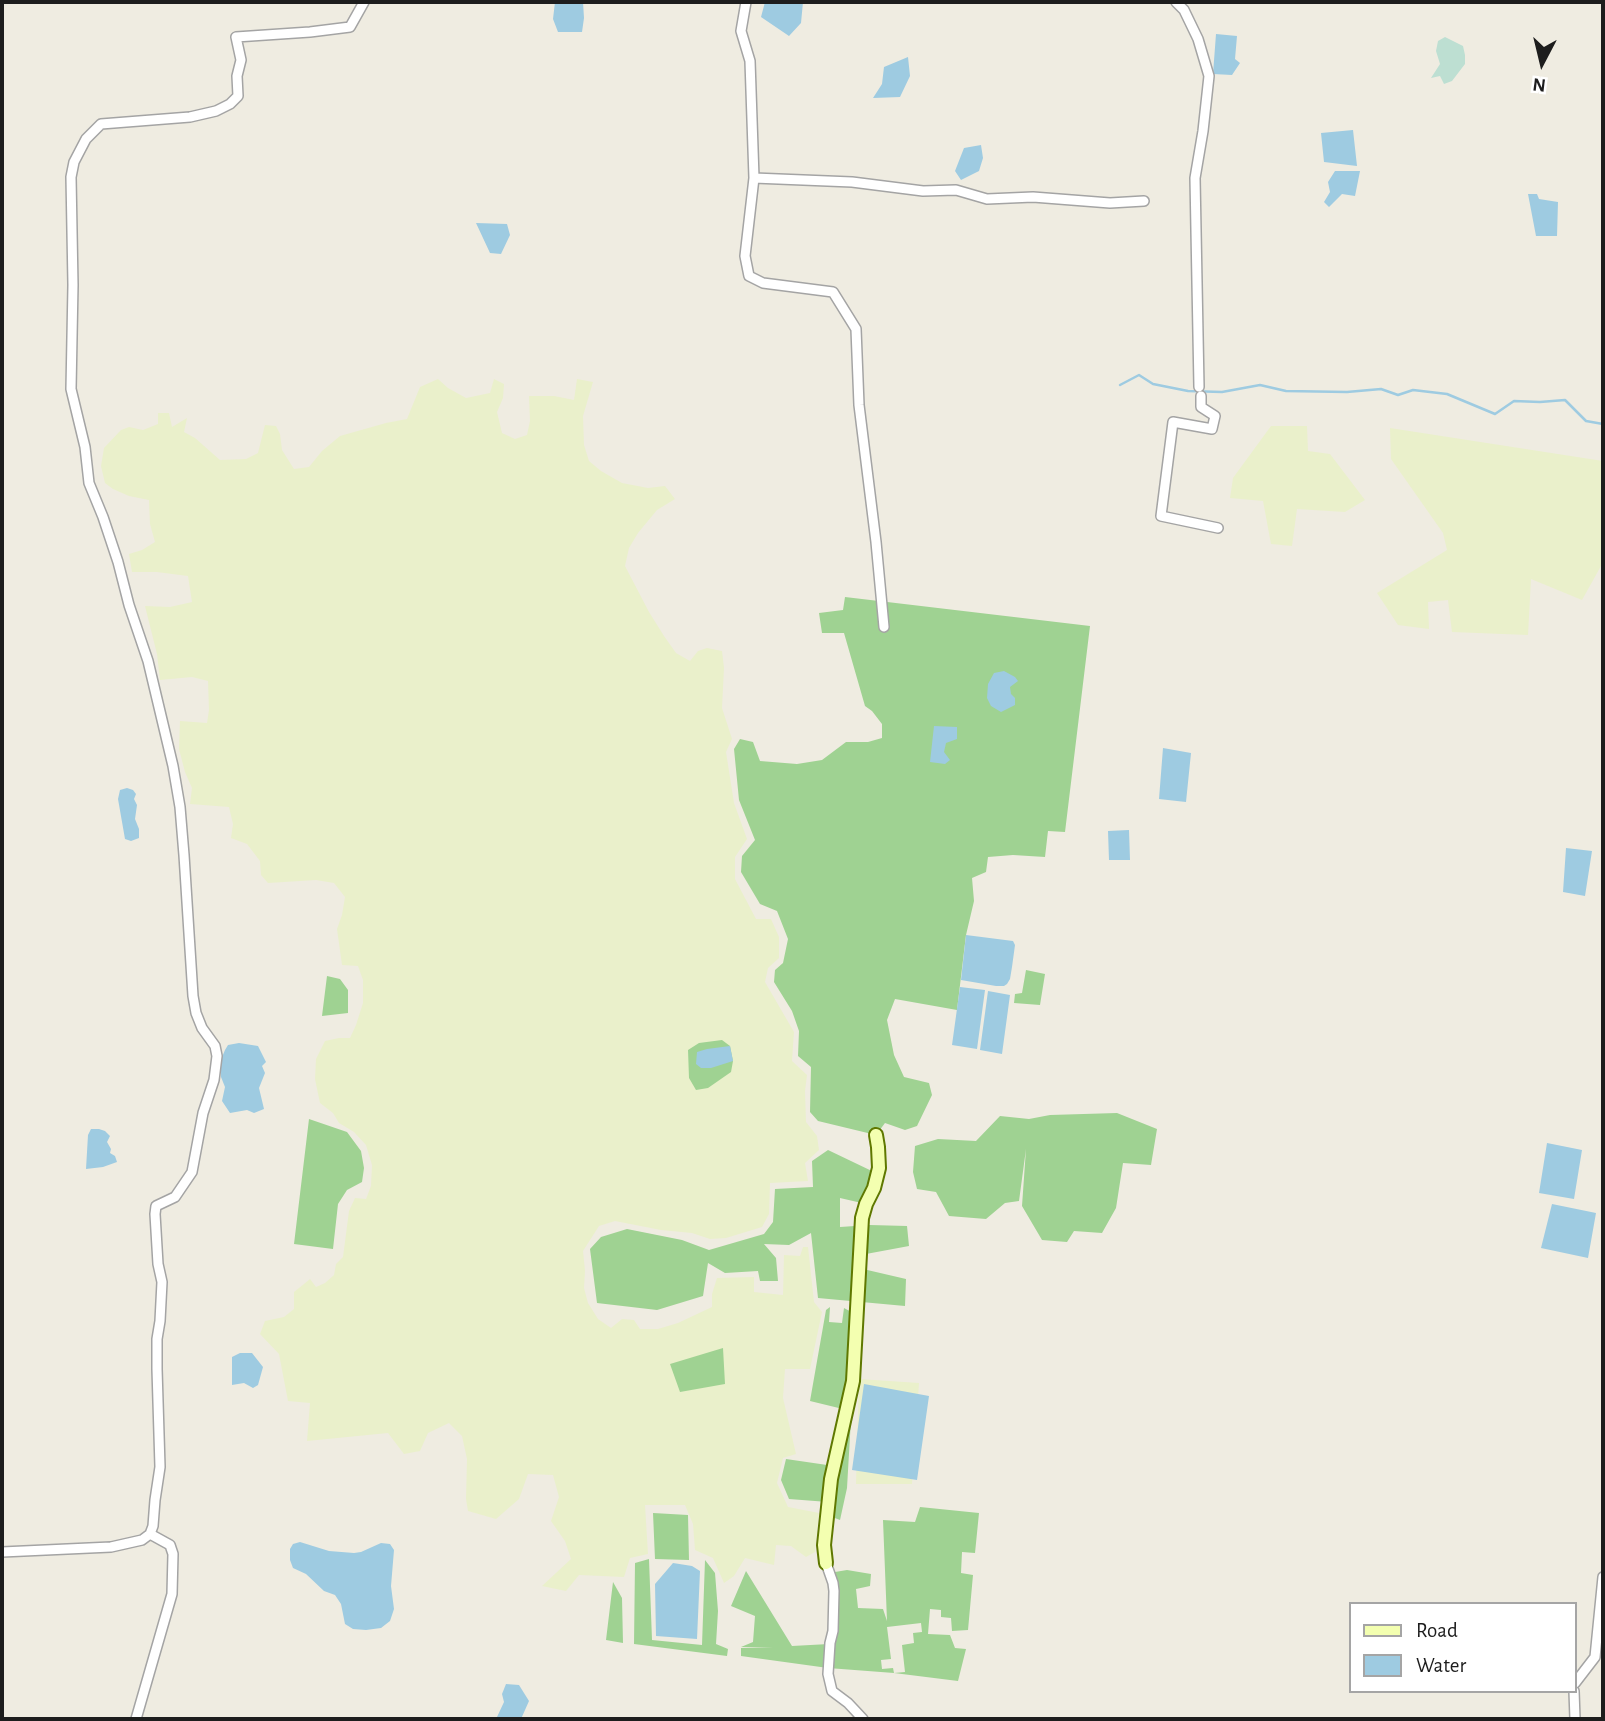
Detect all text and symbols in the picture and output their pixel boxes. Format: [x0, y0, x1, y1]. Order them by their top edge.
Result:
north arrow [1507, 28, 1577, 98]
text: N [1532, 74, 1547, 95]
legend [1350, 1602, 1577, 1693]
text: Road [1416, 1620, 1458, 1641]
text: Water [1416, 1655, 1466, 1676]

